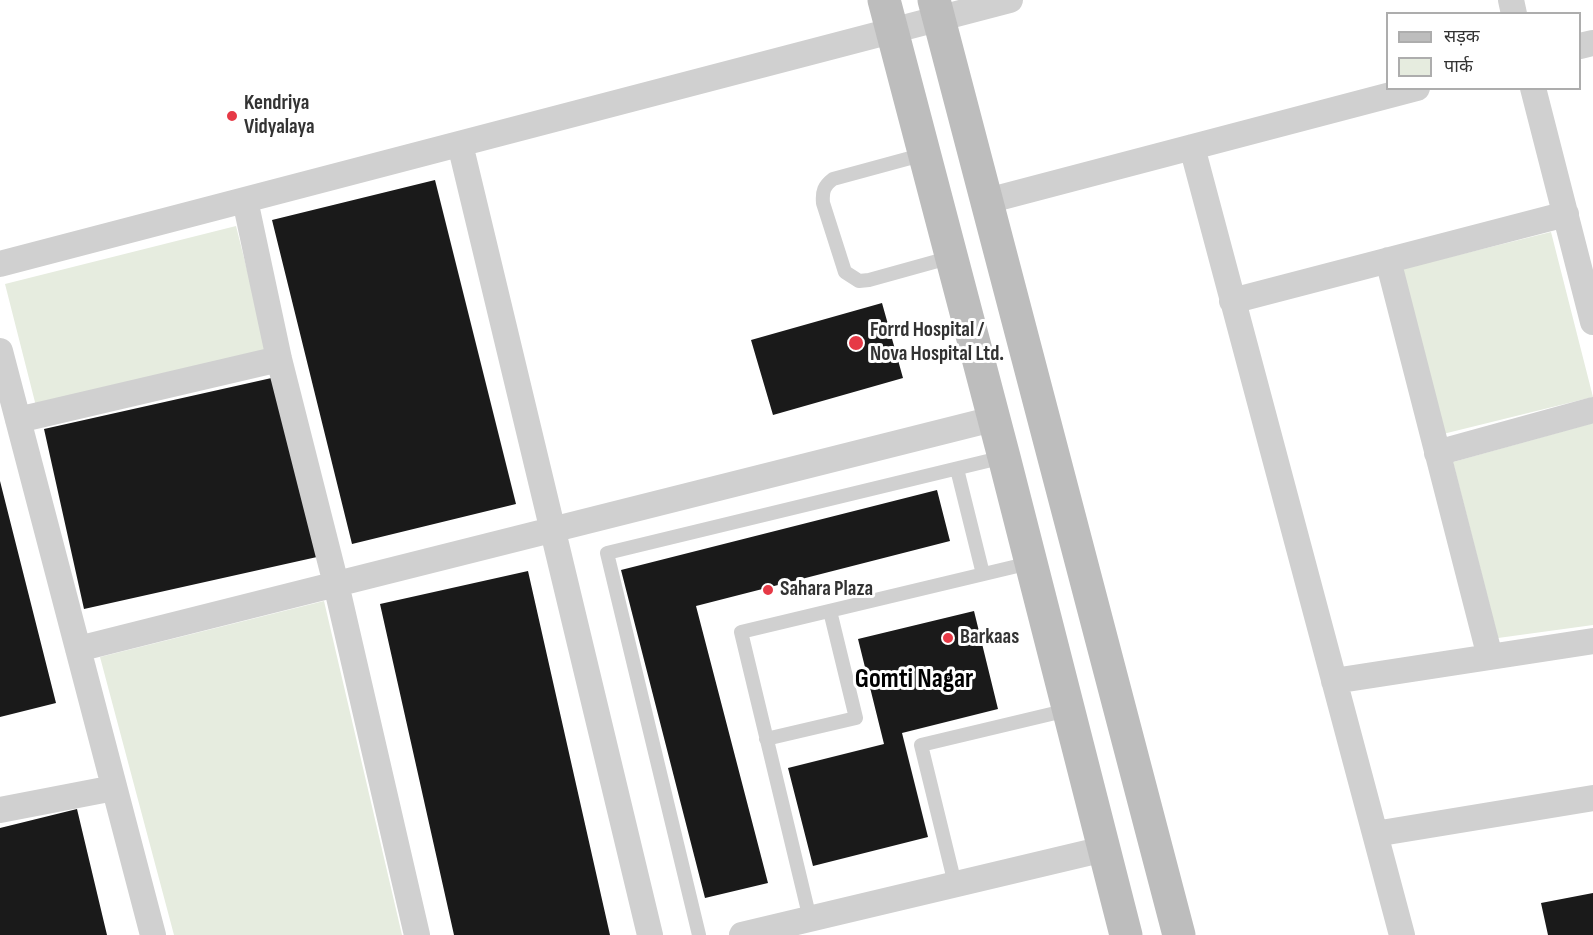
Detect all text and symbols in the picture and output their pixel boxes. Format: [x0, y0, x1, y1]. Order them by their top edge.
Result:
legend [1386, 12, 1581, 90]
text: सड़क [1444, 26, 1480, 47]
text: पार्क [1444, 56, 1473, 77]
place label: Kendriya Vidyalaya [244, 91, 315, 141]
marker: Kendriya Vidyalaya [225, 109, 239, 123]
place label: Forrd Hospital / Nova Hospital Ltd. [870, 318, 1004, 368]
marker: Forrd Hospital / Nova Hospital Ltd. [847, 334, 865, 352]
place label: Sahara Plaza [780, 577, 873, 603]
marker: Sahara Plaza [761, 583, 775, 597]
place label: Barkaas [960, 625, 1019, 651]
marker: Barkaas [941, 631, 955, 645]
district label: Gomti Nagar [855, 664, 973, 696]

